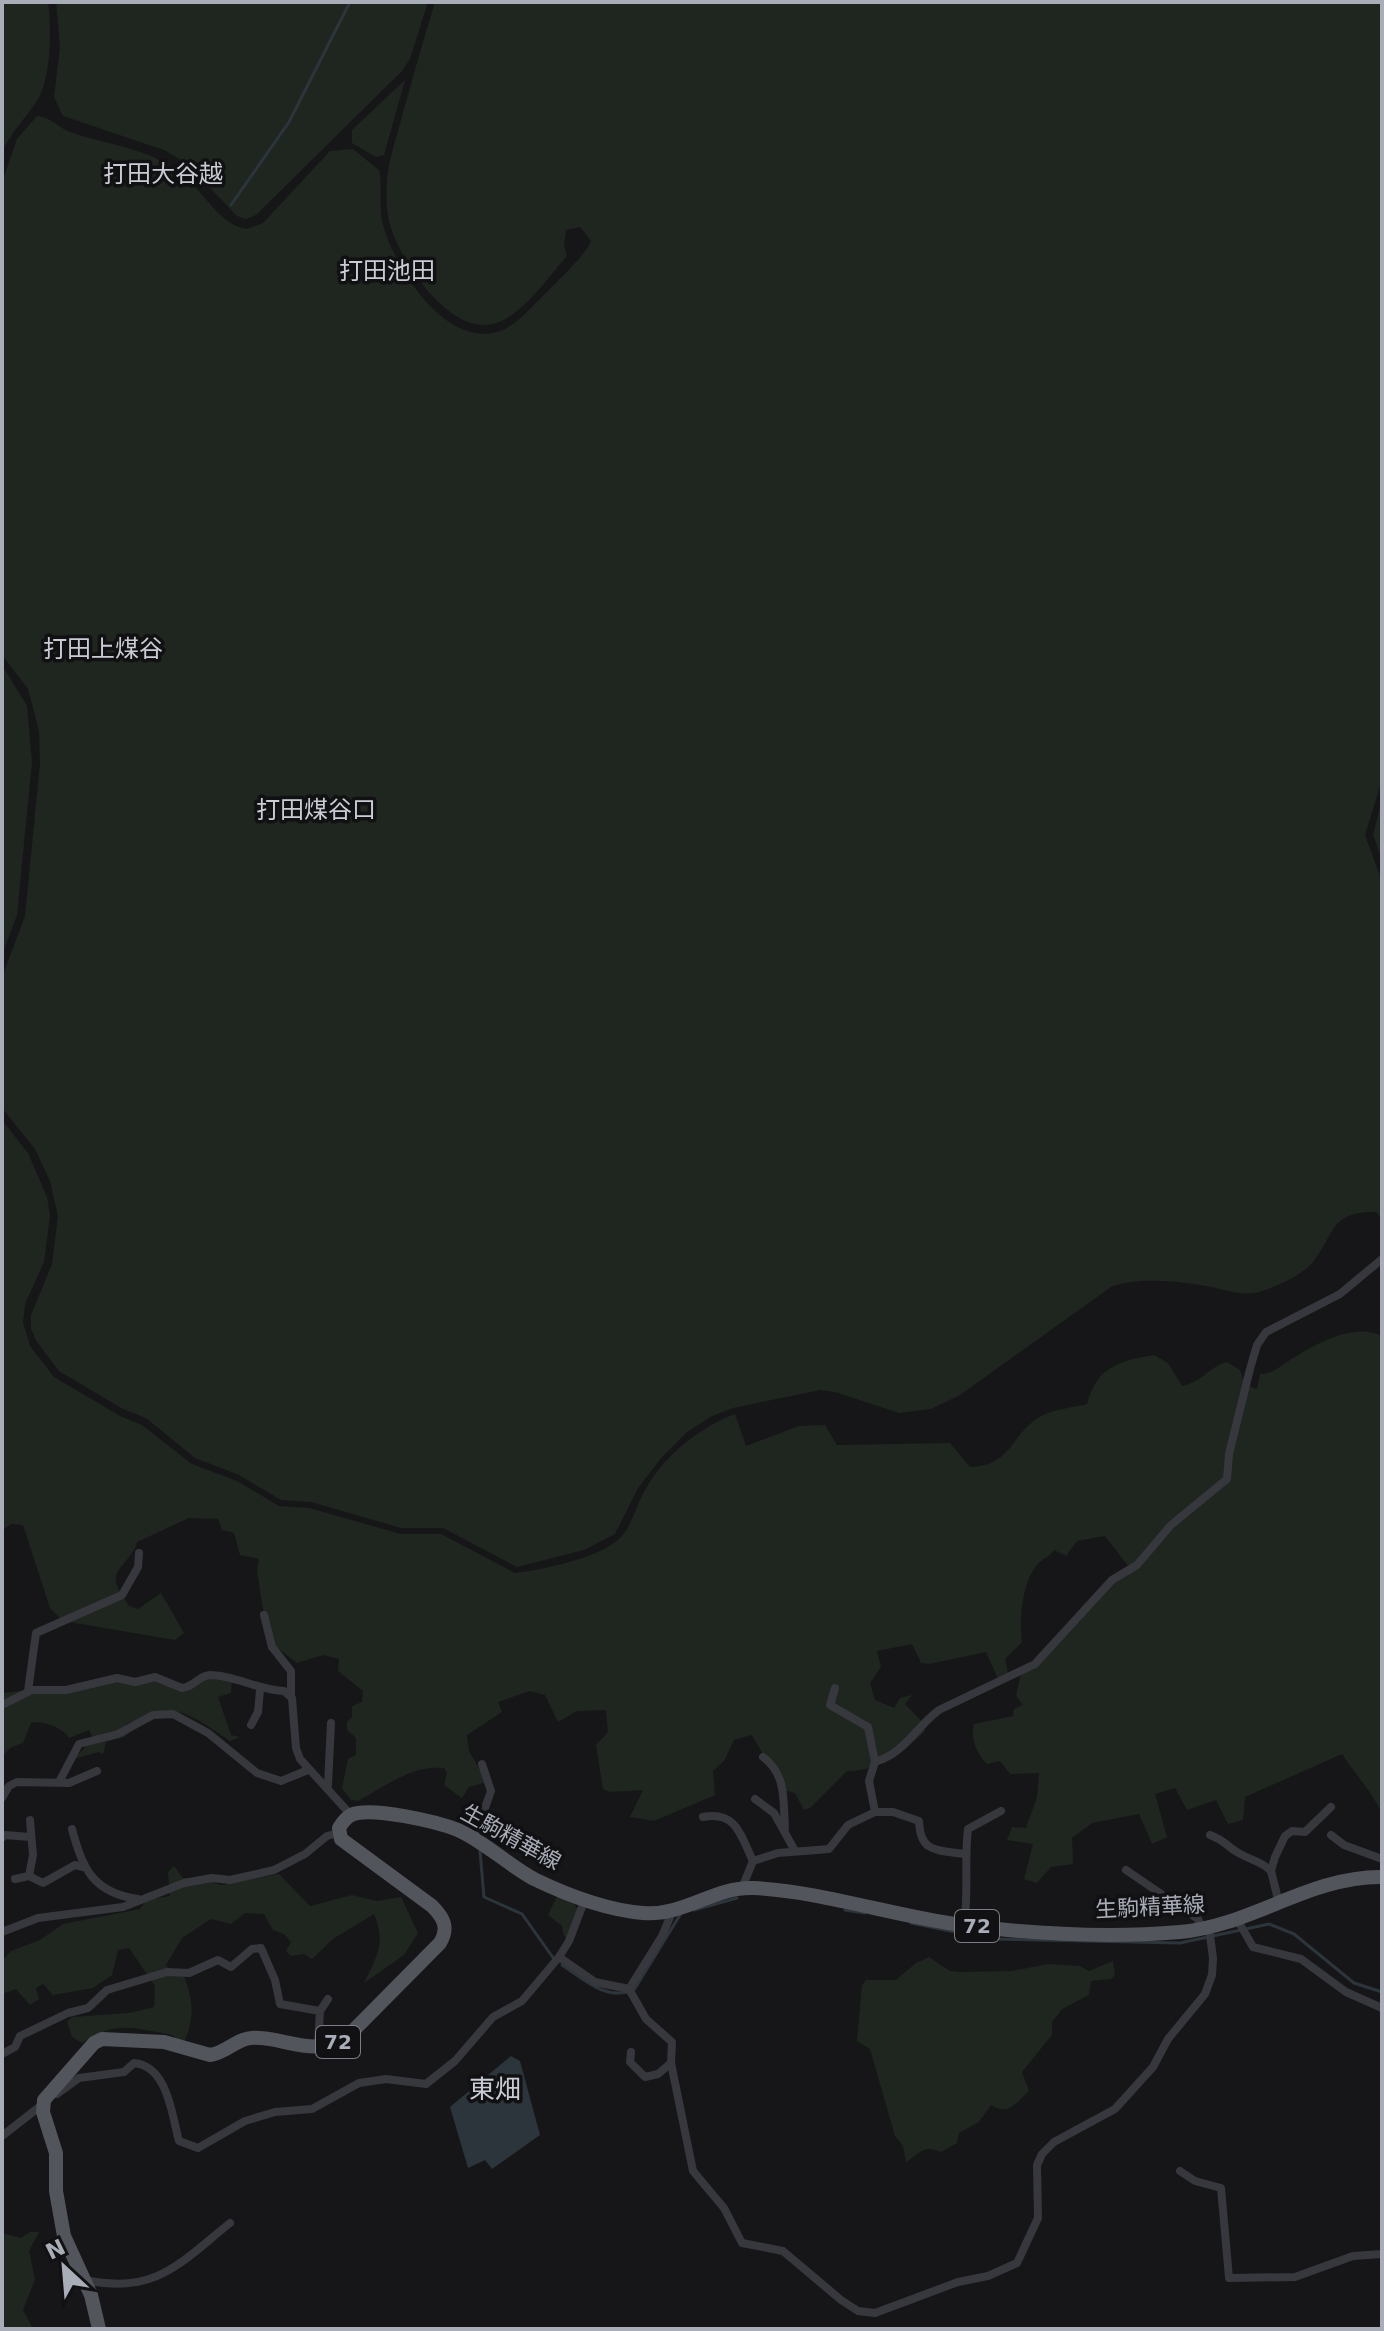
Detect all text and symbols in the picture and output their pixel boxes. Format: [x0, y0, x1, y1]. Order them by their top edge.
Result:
district label: 打田大谷越 [103, 160, 223, 188]
district label: 打田池田 [339, 257, 435, 285]
district label: 打田上煤谷 [43, 635, 163, 663]
district label: 打田煤谷口 [256, 796, 376, 824]
street label: 生駒精華線 [457, 1799, 565, 1875]
street label: 生駒精華線 [1094, 1892, 1206, 1922]
road number: 72 [955, 1910, 999, 1942]
road number: 72 [316, 2026, 360, 2058]
district label: 東畑 [469, 2074, 521, 2104]
north arrow [24, 2227, 104, 2307]
text: N [42, 2234, 69, 2265]

